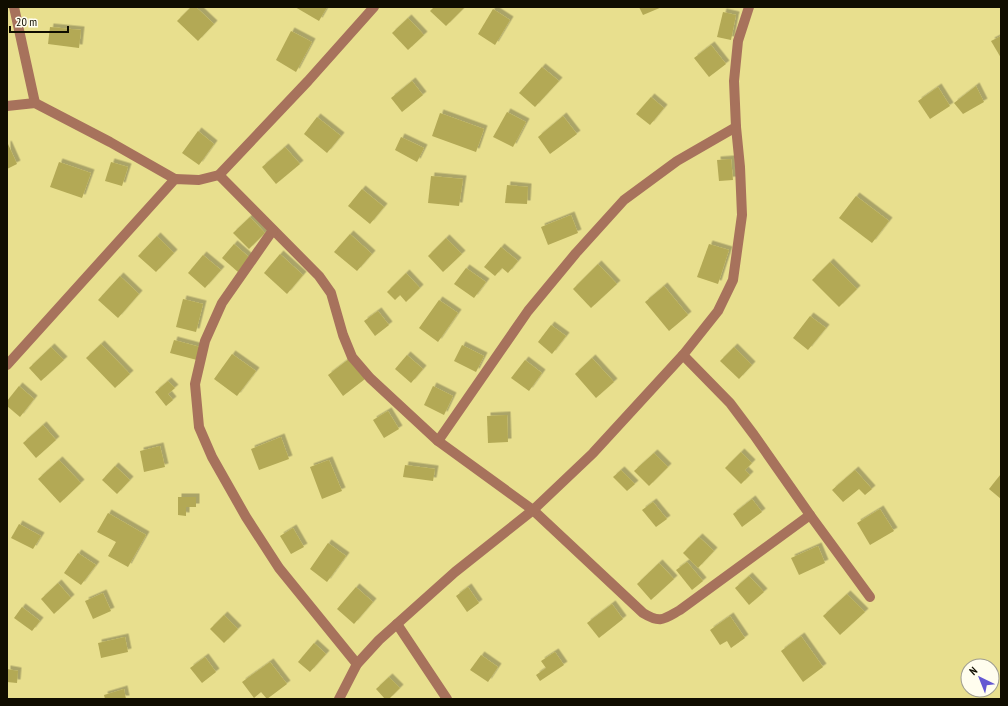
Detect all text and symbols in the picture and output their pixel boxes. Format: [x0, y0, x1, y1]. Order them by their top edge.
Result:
scale bar [10, 8, 68, 34]
text: 20 m [16, 14, 37, 29]
north arrow [960, 658, 1000, 698]
text: N [966, 664, 980, 678]

